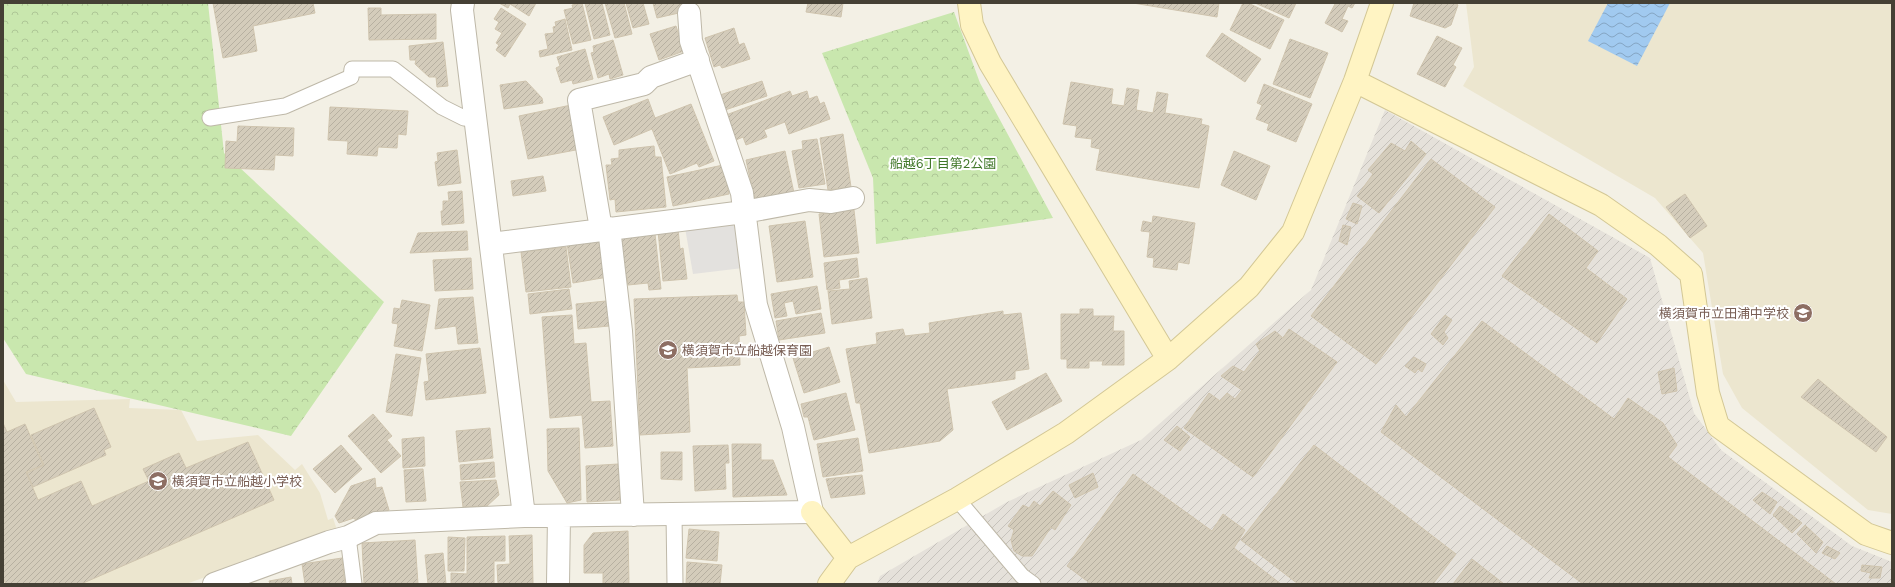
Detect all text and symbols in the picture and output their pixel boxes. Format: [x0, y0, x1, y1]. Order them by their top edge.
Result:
park label: 船越6丁目第2公園 [890, 156, 996, 171]
school or university icon: 横須賀市立田浦中学校 [1792, 302, 1814, 324]
place label: 横須賀市立田浦中学校 [1659, 306, 1789, 321]
school or university icon: 横須賀市立船越保育園 [657, 339, 679, 361]
place label: 横須賀市立船越保育園 [682, 343, 812, 358]
school or university icon: 横須賀市立船越小学校 [147, 470, 169, 492]
place label: 横須賀市立船越小学校 [172, 474, 302, 489]

